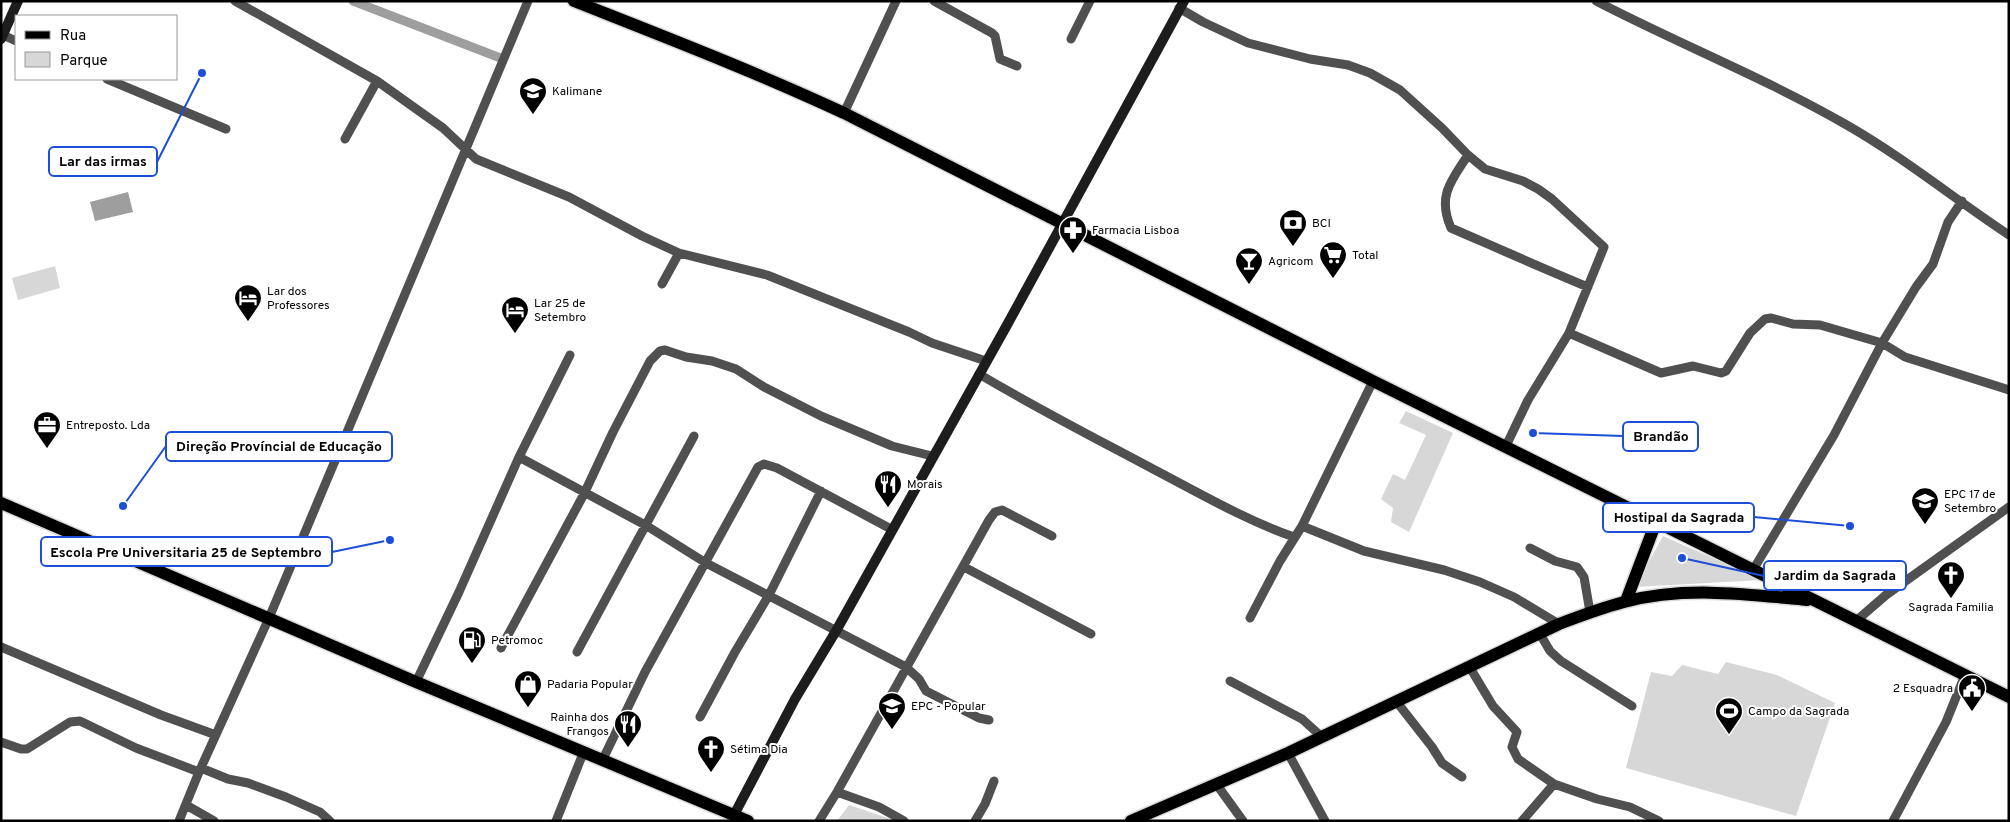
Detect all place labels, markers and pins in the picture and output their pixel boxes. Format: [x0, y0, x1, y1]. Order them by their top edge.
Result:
school or university icon: Kalimane [518, 76, 548, 115]
place label: Kalimane [552, 84, 602, 100]
callout: Lar das irmas [49, 147, 157, 176]
bank icon: BCI [1278, 208, 1308, 247]
pharmacy icon: Farmacia Lisboa [1058, 215, 1088, 254]
place label: BCI [1312, 216, 1331, 232]
place label: Farmacia Lisboa [1092, 223, 1179, 239]
supermarket icon: Total [1318, 240, 1348, 279]
bar icon: Agricom [1234, 246, 1264, 285]
place label: Total [1352, 248, 1378, 264]
place label: Agricom [1268, 254, 1313, 270]
hotel icon: Lar dos Professores [233, 283, 263, 322]
place label: Lar dos Professores [267, 284, 330, 314]
hotel icon: Lar 25 de Setembro [500, 295, 530, 334]
place label: Lar 25 de Setembro [534, 296, 587, 326]
office icon: Entreposto. Lda [32, 410, 62, 449]
place label: Entreposto. Lda [66, 418, 150, 434]
callout: Brandão [1623, 422, 1698, 451]
callout: Direção Províncial de Educação [166, 432, 392, 461]
restaurant icon: Morais [873, 469, 903, 508]
place label: Morais [907, 477, 943, 493]
school or university icon: EPC 17 de Setembro [1910, 486, 1940, 525]
place label: EPC 17 de Setembro [1944, 487, 1997, 517]
callout: Hostipal da Sagrada [1603, 503, 1754, 532]
callout: Escola Pre Universitaria 25 de Septembro [41, 537, 332, 566]
church icon: Sagrada Familia [1936, 560, 1966, 599]
callout: Jardim da Sagrada [1764, 561, 1906, 590]
place label: Sagrada Familia [1908, 600, 1994, 616]
fuel station icon: Petromoc [457, 625, 487, 664]
place label: Petromoc [491, 633, 543, 649]
shop icon: Padaria Popular [513, 669, 543, 708]
public building icon: 2 Esquadra [1957, 673, 1987, 712]
place label: Padaria Popular [547, 677, 633, 693]
place label: 2 Esquadra [1893, 681, 1953, 697]
school or university icon: EPC - Popular [877, 691, 907, 730]
sports icon: Campo da Sagrada [1714, 696, 1744, 735]
place label: EPC - Popular [911, 699, 986, 715]
place label: Campo da Sagrada [1748, 704, 1849, 720]
restaurant icon: Rainha dos Frangos [613, 709, 643, 748]
place label: Rainha dos Frangos [550, 710, 609, 740]
church icon: Sétima Dia [696, 734, 726, 773]
place label: Sétima Dia [730, 742, 788, 758]

